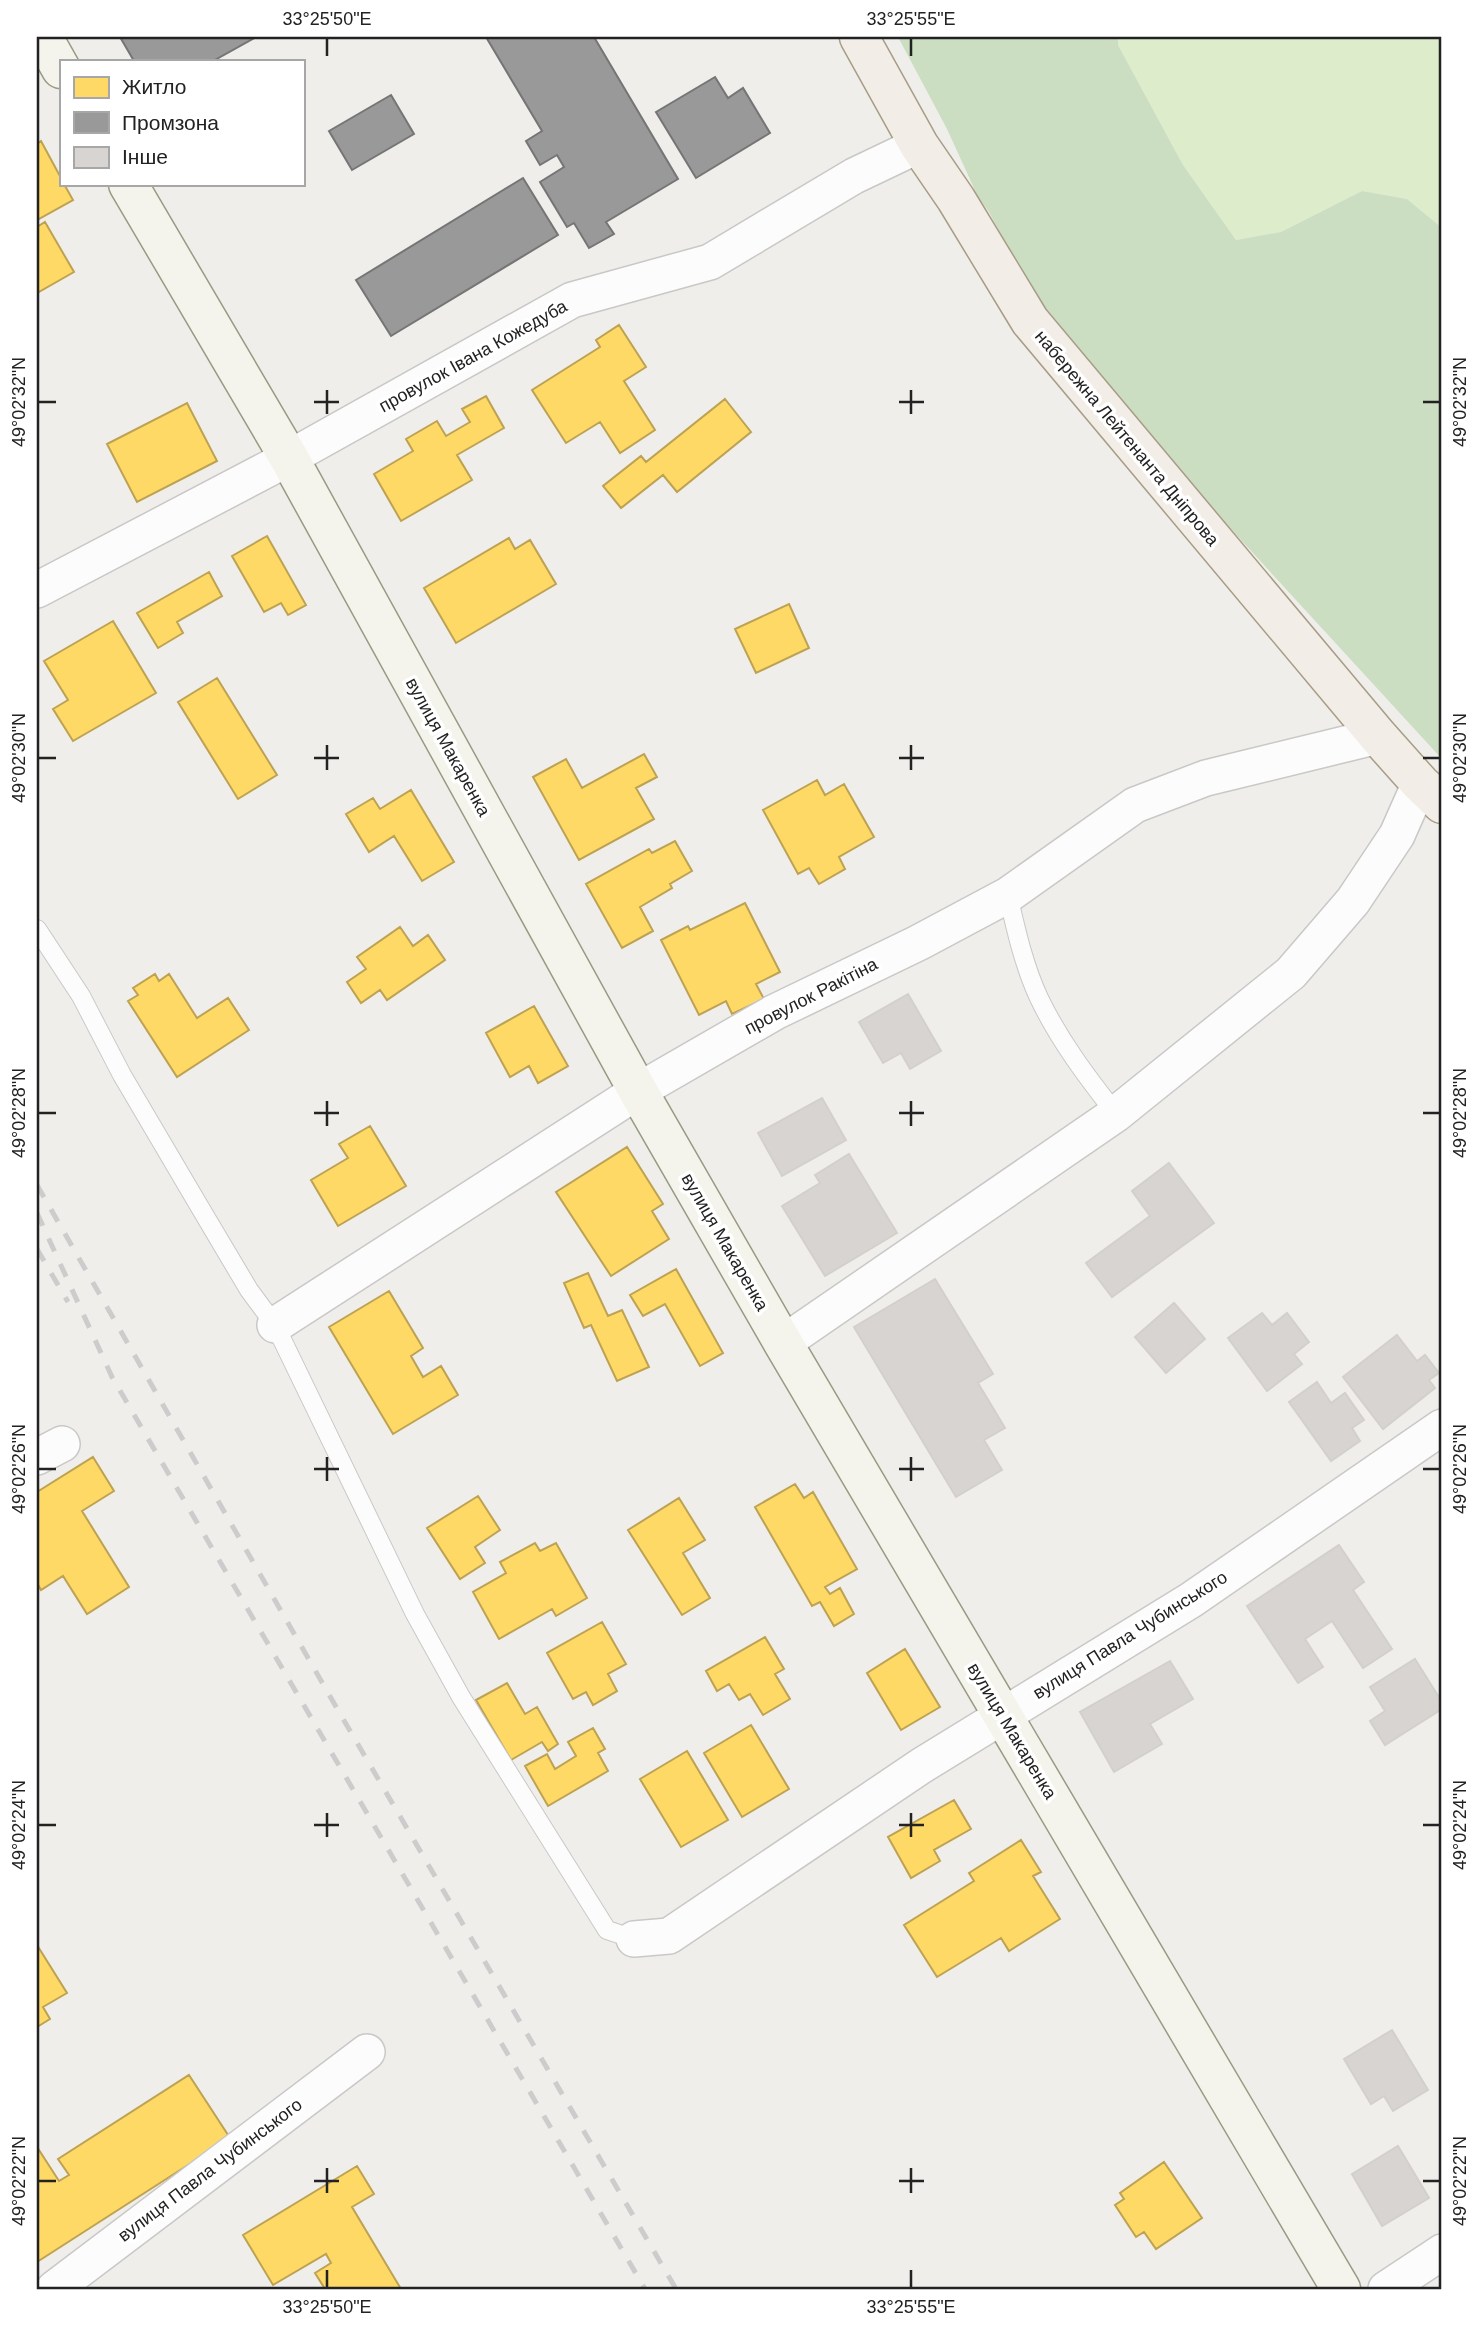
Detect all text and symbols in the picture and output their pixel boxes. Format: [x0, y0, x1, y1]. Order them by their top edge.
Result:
text: 33°25'50"E [282, 9, 372, 29]
text: 33°25'55"E [866, 9, 956, 29]
legend [60, 60, 304, 186]
text: Житло [122, 75, 186, 98]
text: Промзона [122, 111, 219, 134]
text: Інше [122, 145, 168, 168]
street label: провулок Івана Кожедуба [375, 295, 571, 416]
street label: набережна Лейтенанта Дніпрова [1031, 326, 1224, 551]
text: 49°02'32"N [9, 357, 29, 447]
text: 49°02'32"N [1450, 357, 1470, 447]
street label: вулиця Макаренка [402, 674, 495, 821]
text: 49°02'30"N [9, 713, 29, 803]
text: 49°02'30"N [1450, 713, 1470, 803]
street label: провулок Ракітіна [741, 953, 882, 1038]
text: 49°02'28"N [9, 1068, 29, 1158]
text: 49°02'28"N [1450, 1068, 1470, 1158]
street label: вулиця Макаренка [678, 1170, 773, 1315]
text: 49°02'26"N [9, 1424, 29, 1514]
text: 49°02'26"N [1450, 1424, 1470, 1514]
street label: вулиця Павла Чубинського [1029, 1567, 1231, 1703]
street label: вулиця Макаренка [963, 1659, 1061, 1803]
text: 49°02'24"N [9, 1780, 29, 1870]
text: 49°02'24"N [1450, 1780, 1470, 1870]
street label: вулиця Павла Чубинського [114, 2094, 306, 2246]
text: 49°02'22"N [9, 2136, 29, 2226]
text: 49°02'22"N [1450, 2136, 1470, 2226]
text: 33°25'50"E [282, 2297, 372, 2317]
text: 33°25'55"E [866, 2297, 956, 2317]

